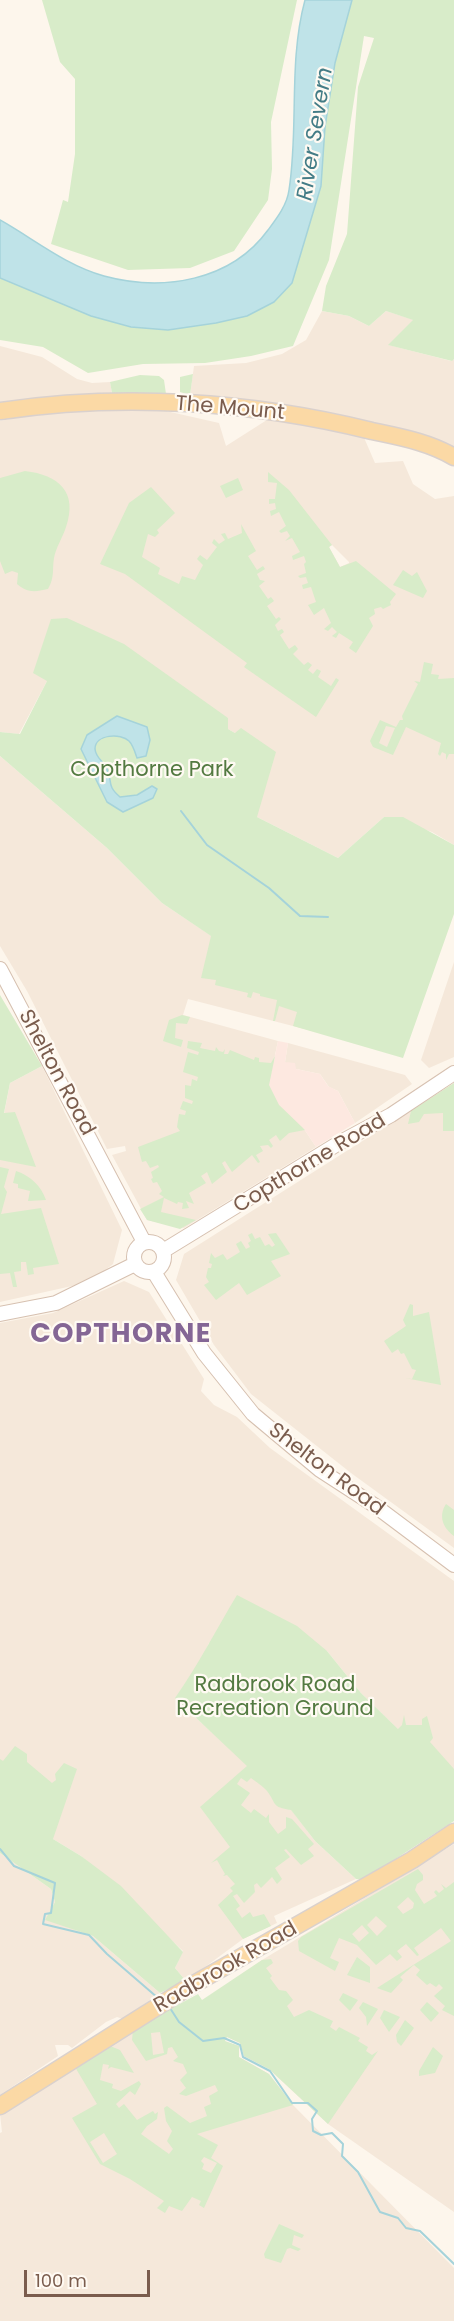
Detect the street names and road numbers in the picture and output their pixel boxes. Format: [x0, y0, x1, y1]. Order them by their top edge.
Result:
street label: The Mount [174, 392, 286, 426]
street label: Shelton Road [12, 1006, 100, 1140]
street label: Copthorne Road [229, 1109, 391, 1219]
street label: Shelton Road [263, 1418, 389, 1522]
street label: Radbrook Road [150, 1917, 302, 2019]

